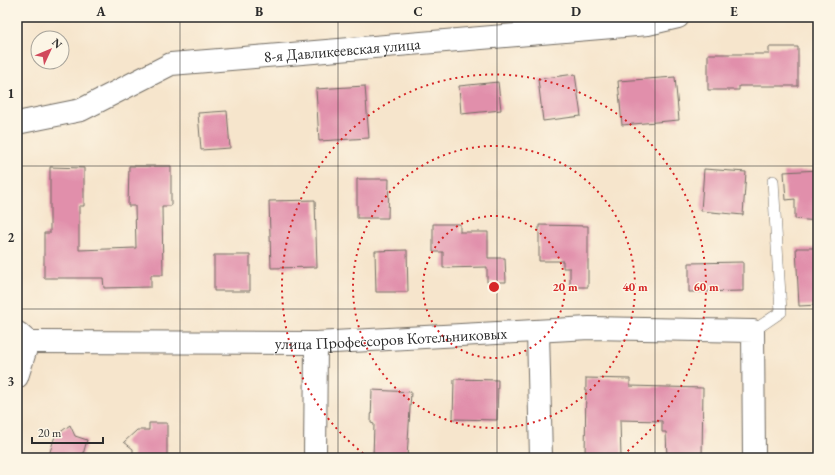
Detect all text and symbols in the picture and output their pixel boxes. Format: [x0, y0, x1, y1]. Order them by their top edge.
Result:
text: A [95, 3, 106, 20]
text: B [255, 3, 263, 20]
text: C [413, 3, 423, 20]
text: D [571, 3, 581, 20]
text: E [730, 3, 738, 20]
north arrow [30, 30, 70, 70]
street label: 8-я Давликеевская улица [263, 33, 422, 67]
text: N [49, 35, 65, 51]
text: 1 [8, 85, 15, 102]
text: 2 [8, 229, 15, 246]
text: 20 m [552, 279, 578, 295]
text: 40 m [622, 279, 648, 295]
text: 60 m [693, 279, 719, 295]
centre of rings [487, 280, 501, 294]
street label: улица Профессоров Котельниковых [275, 322, 508, 354]
text: 3 [8, 373, 15, 390]
scale bar [32, 419, 103, 445]
text: 20 m [38, 425, 62, 441]

